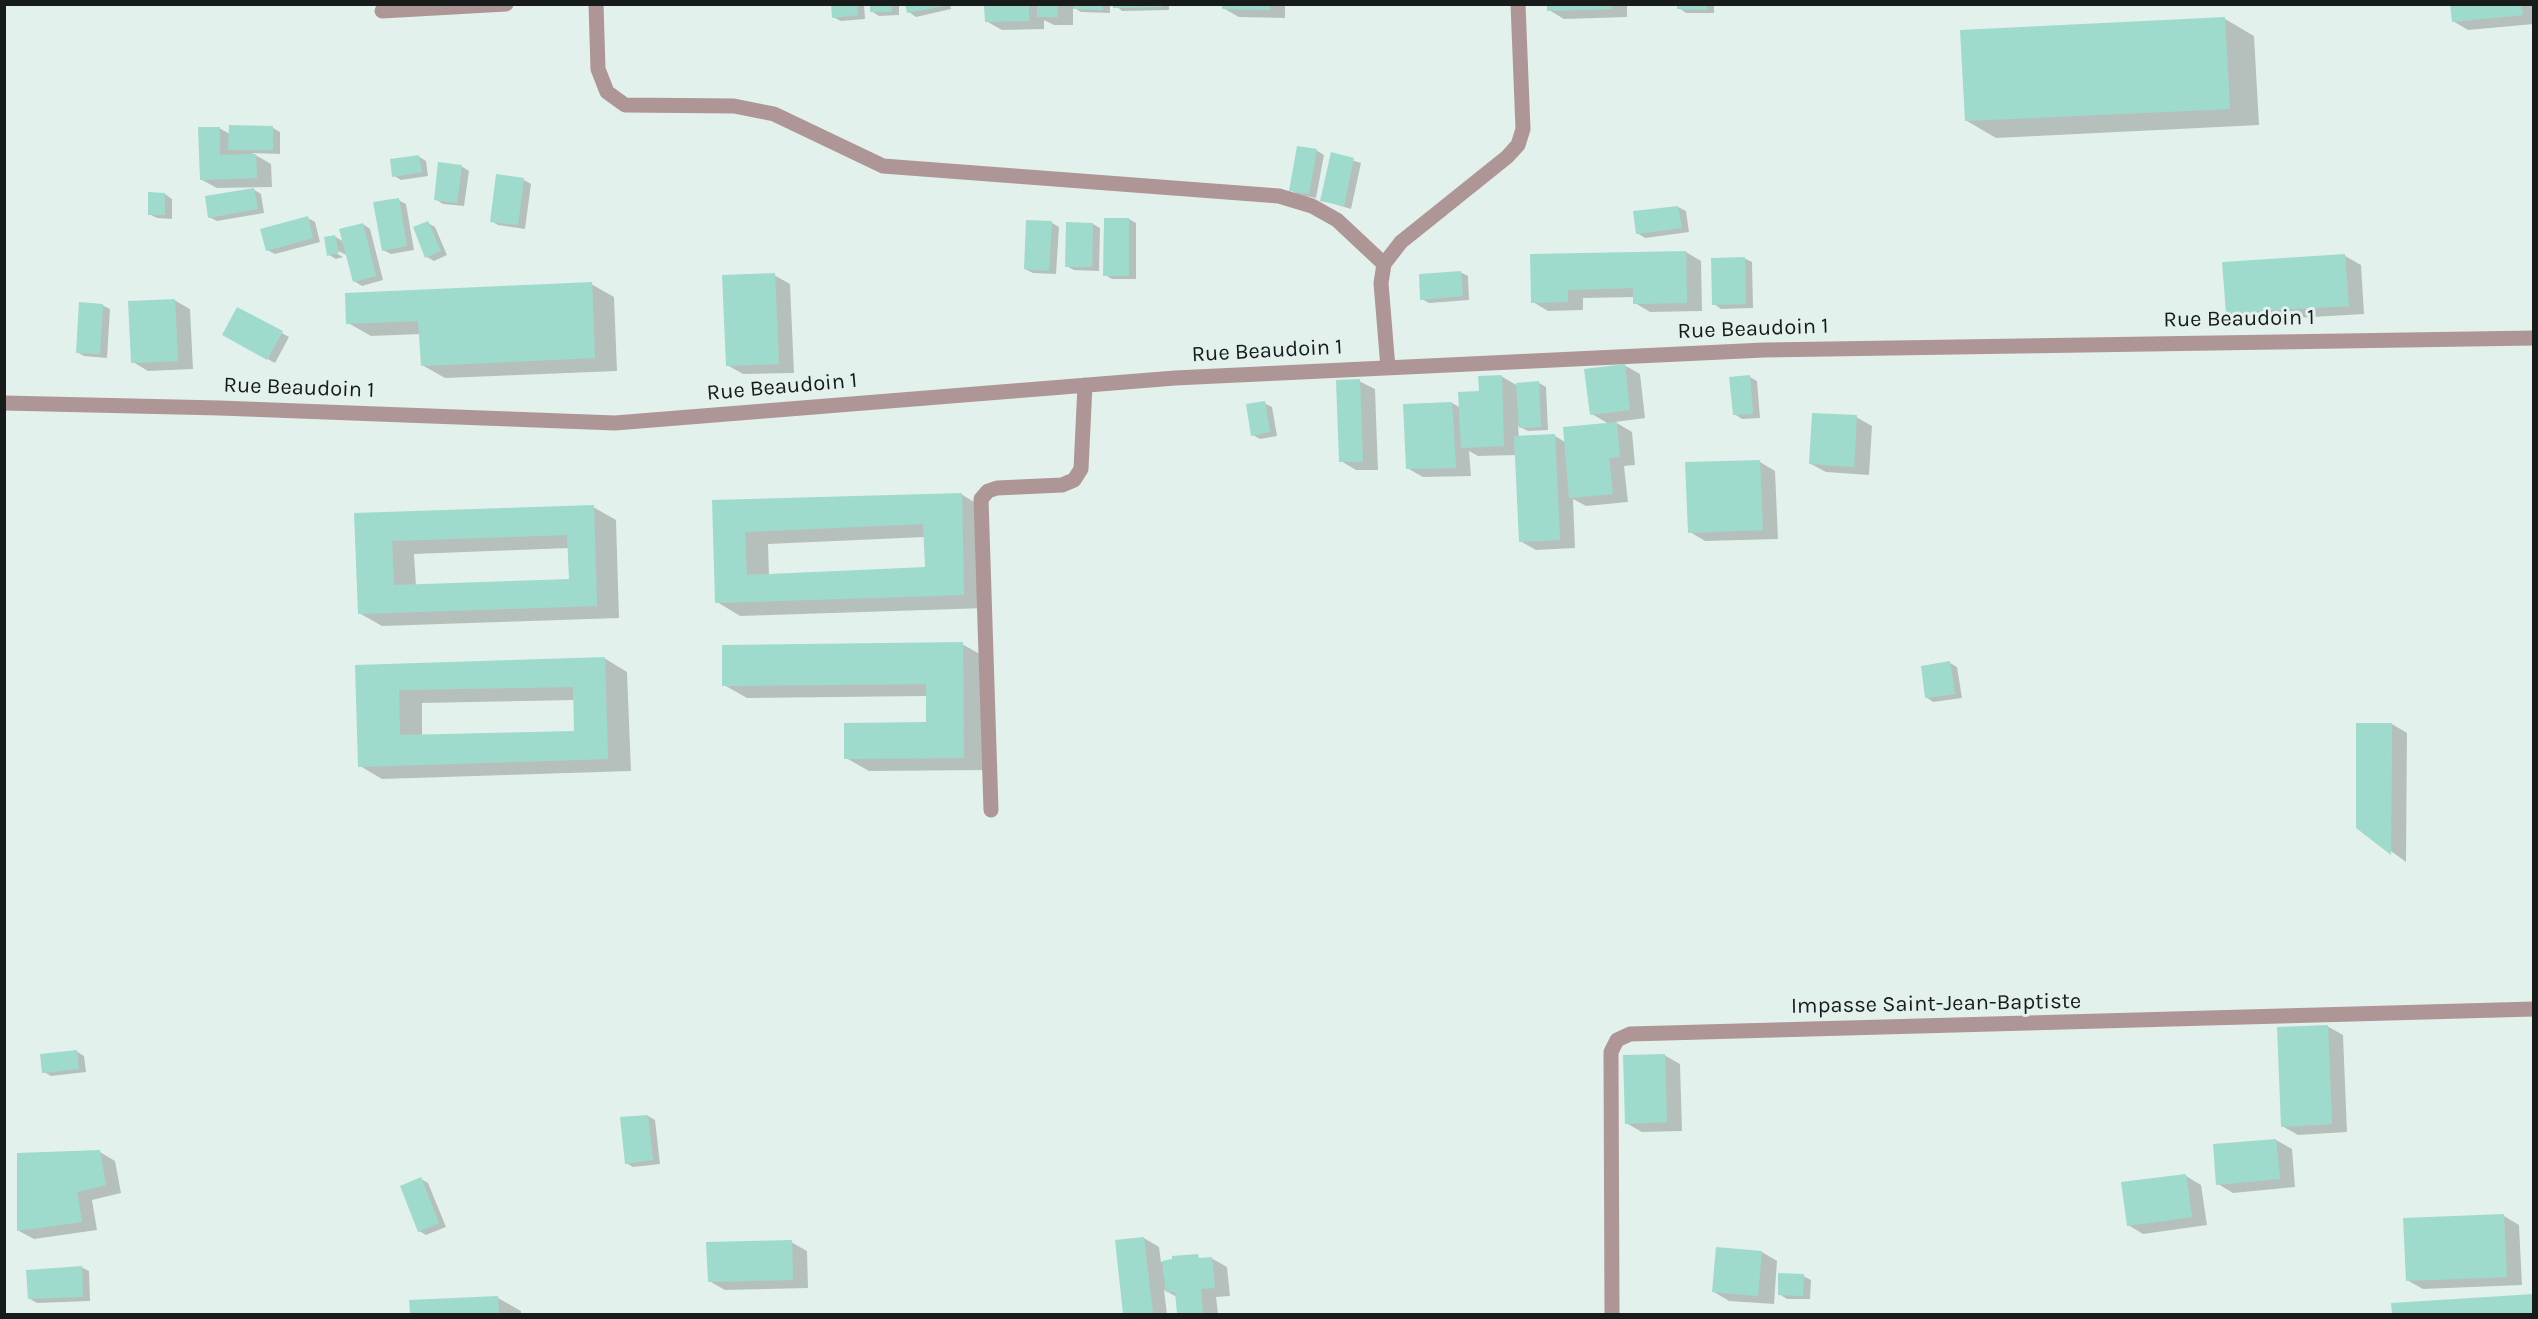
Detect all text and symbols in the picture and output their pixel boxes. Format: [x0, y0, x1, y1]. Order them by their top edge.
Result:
street label: Rue Beaudoin 1 [2163, 304, 2315, 334]
street label: Rue Beaudoin 1 [1677, 313, 1829, 345]
street label: Rue Beaudoin 1 [1191, 334, 1343, 368]
street label: Rue Beaudoin 1 [706, 367, 858, 407]
street label: Rue Beaudoin 1 [223, 372, 375, 404]
street label: Impasse Saint-Jean-Baptiste [1791, 988, 2081, 1020]

